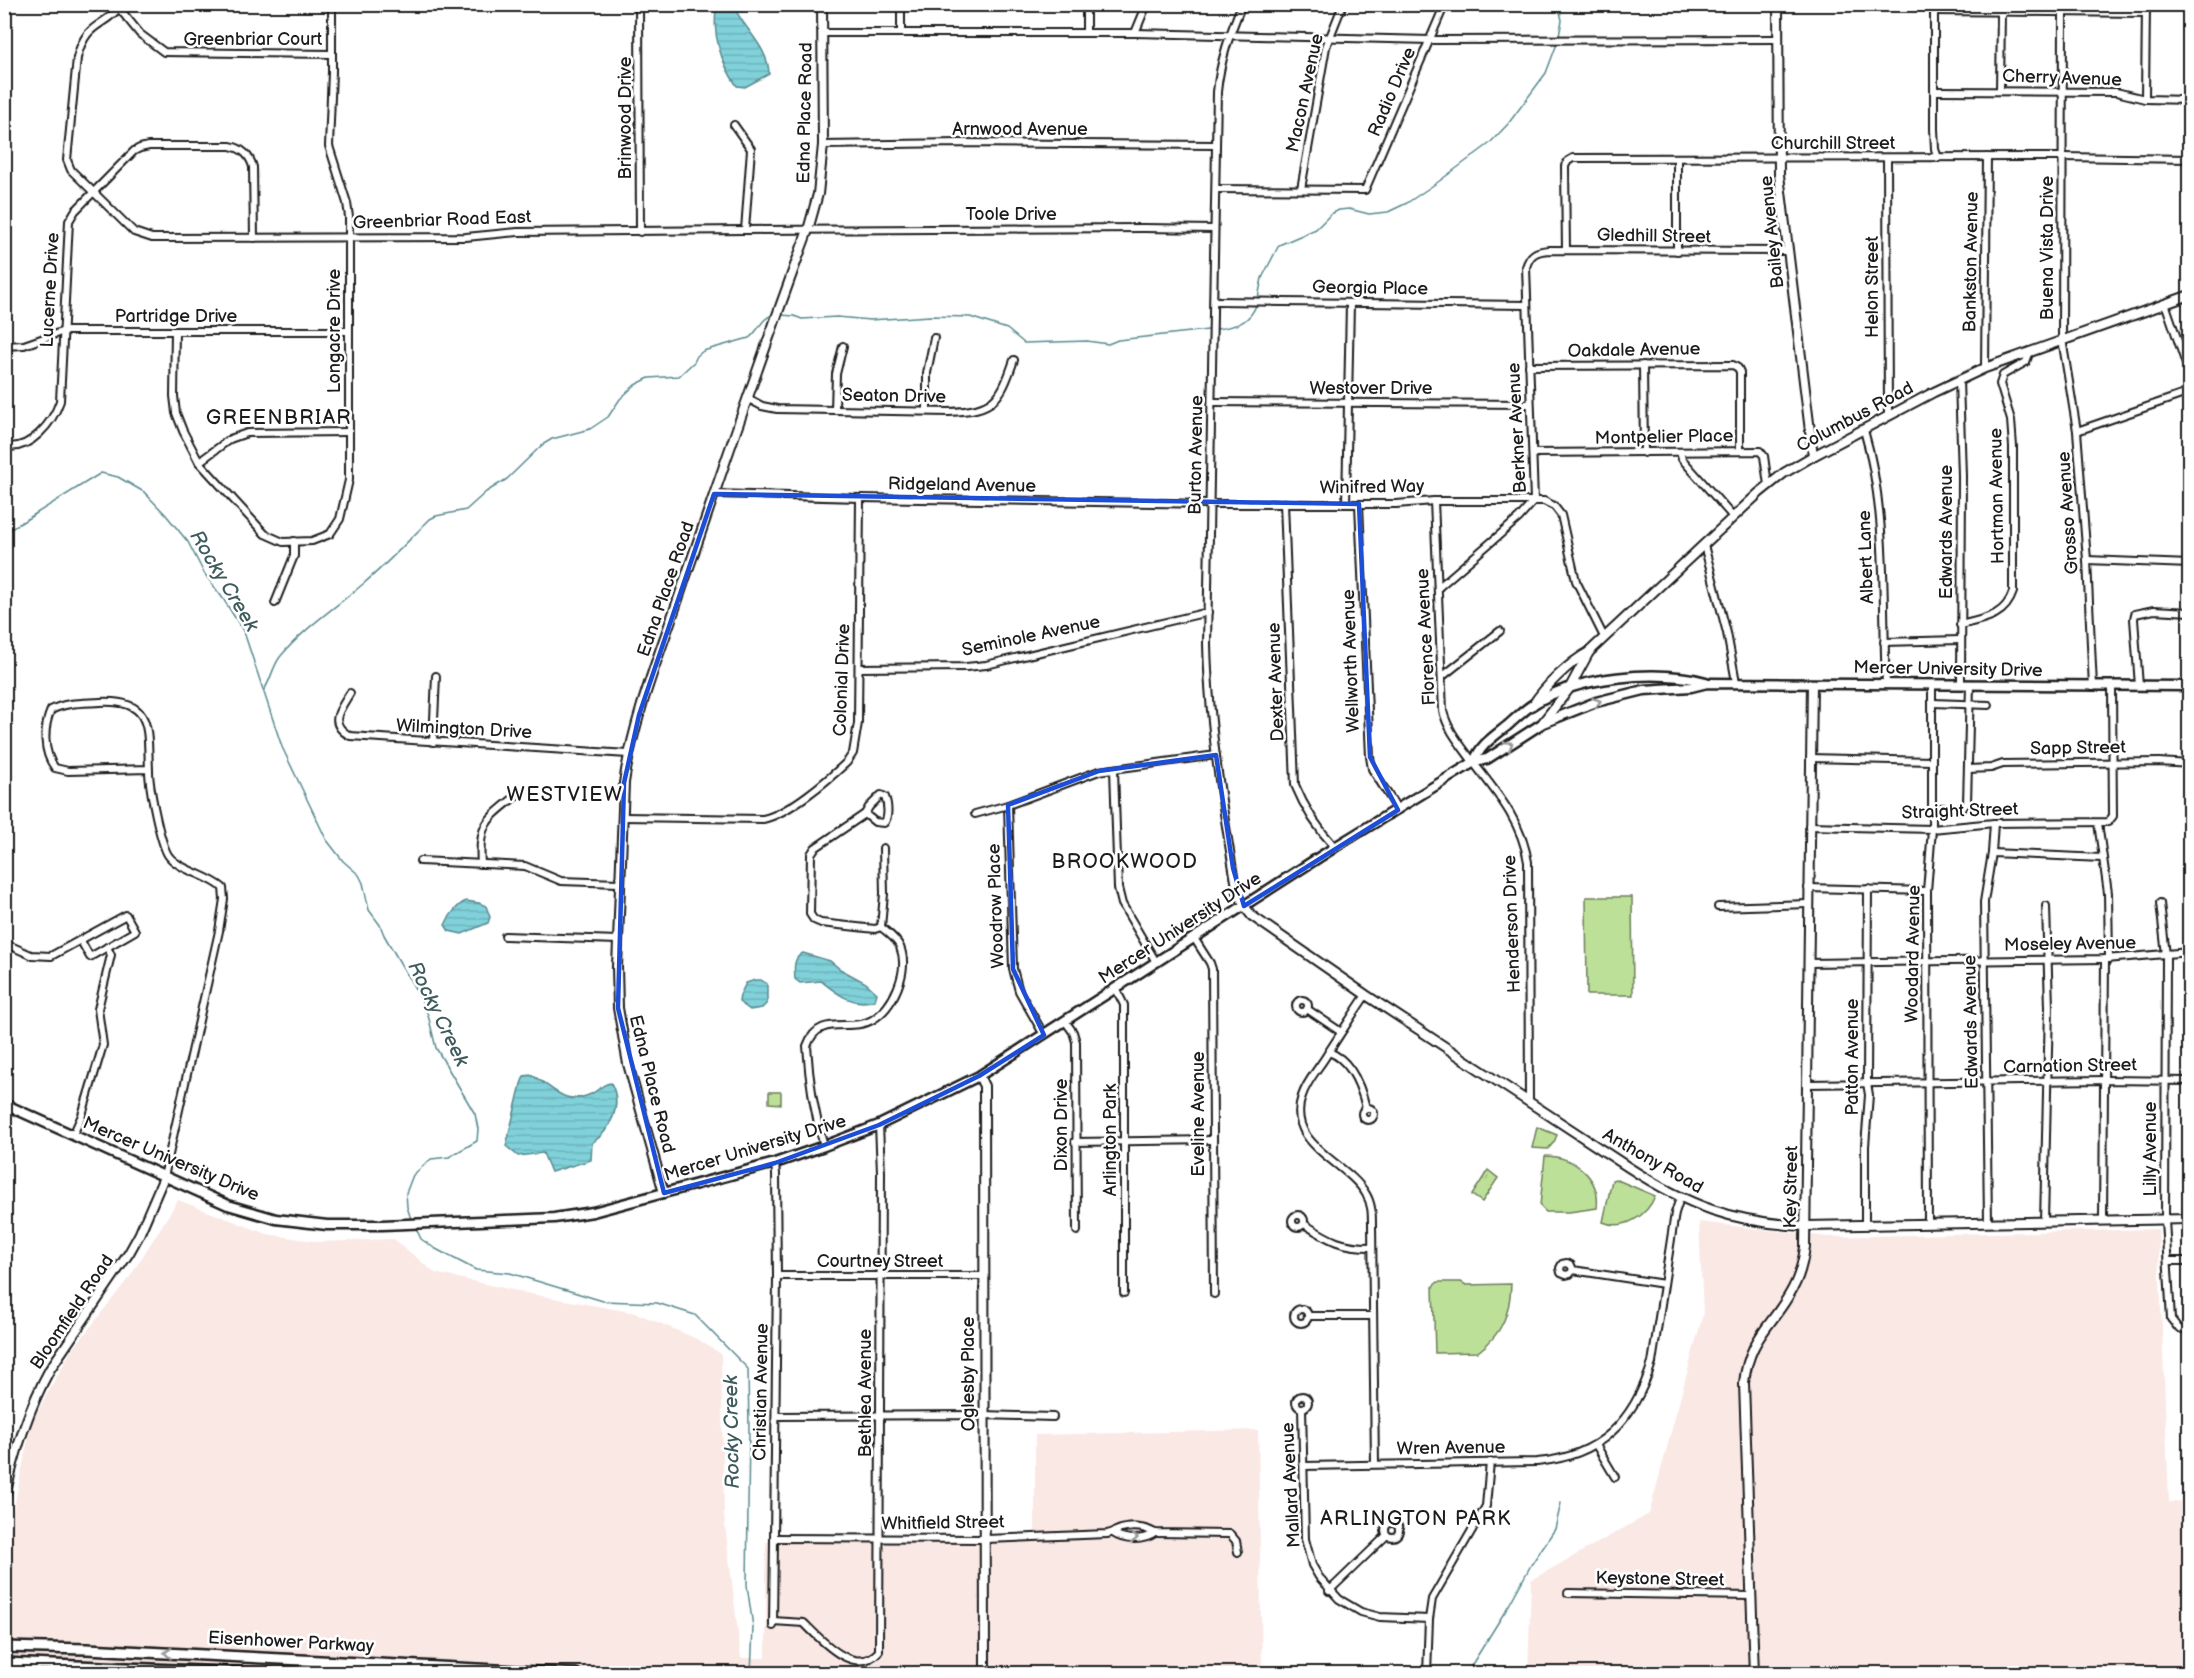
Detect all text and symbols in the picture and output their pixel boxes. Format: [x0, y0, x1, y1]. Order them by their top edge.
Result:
street label: Greenbriar Court [184, 29, 323, 50]
street label: Macon Avenue [1282, 31, 1328, 154]
street label: Edna Place Road [793, 42, 817, 184]
street label: Radio Drive [1364, 44, 1420, 140]
street label: Brinwood Drive [615, 56, 636, 179]
street label: Cherry Avenue [2002, 65, 2122, 91]
street label: Arnwood Avenue [952, 119, 1088, 140]
street label: Churchill Street [1771, 133, 1896, 154]
street label: Bailey Avenue [1756, 174, 1788, 289]
street label: Buena Vista Drive [2037, 176, 2058, 320]
street label: Bankston Avenue [1959, 191, 1983, 333]
street label: Toole Drive [965, 204, 1057, 225]
street label: Greenbriar Road East [352, 206, 532, 234]
street label: Gledhill Street [1597, 225, 1712, 248]
street label: Lucerne Drive [37, 232, 64, 348]
street label: Helon Street [1862, 236, 1883, 338]
street label: Longacre Drive [324, 269, 345, 393]
street label: Georgia Place [1312, 276, 1428, 300]
street label: Partridge Drive [115, 306, 237, 327]
street label: Oakdale Avenue [1568, 338, 1701, 362]
street label: Berkner Avenue [1503, 362, 1531, 494]
street label: Columbus Road [1793, 377, 1917, 457]
street label: Westover Drive [1310, 378, 1433, 399]
street label: Seaton Drive [842, 385, 947, 407]
street label: Burton Avenue [1184, 395, 1208, 515]
district label: GREENBRIAR [206, 406, 352, 430]
street label: Montpelier Place [1595, 425, 1734, 449]
street label: Hortman Avenue [1985, 427, 2009, 564]
street label: Grosso Avenue [2053, 451, 2083, 575]
street label: Edwards Avenue [1936, 465, 1957, 599]
street label: Ridgeland Avenue [888, 473, 1037, 497]
street label: Winifred Way [1319, 476, 1425, 498]
street label: Albert Lane [1854, 509, 1878, 604]
street label: Edna Place Road [633, 519, 699, 659]
water label: Rocky Creek [184, 526, 264, 637]
street label: Florence Avenue [1412, 568, 1440, 706]
street label: Wellworth Avenue [1338, 588, 1364, 733]
street label: Seminole Avenue [960, 611, 1102, 661]
street label: Dexter Avenue [1263, 622, 1289, 742]
street label: Colonial Drive [830, 623, 854, 737]
street label: Mercer University Drive [1853, 657, 2043, 681]
one-way arrow [1591, 696, 1602, 709]
street label: Wilmington Drive [396, 715, 533, 743]
street label: Sapp Street [2030, 737, 2127, 759]
one-way arrow [1503, 740, 1513, 752]
district label: WESTVIEW [506, 783, 624, 807]
street label: Straight Street [1901, 798, 2019, 824]
street label: Woodrow Place [983, 843, 1009, 969]
district label: BROOKWOOD [1052, 850, 1198, 874]
street label: Henderson Drive [1499, 854, 1525, 993]
street label: Mercer University Drive [1095, 867, 1265, 988]
street label: Woodard Avenue [1901, 884, 1925, 1023]
street label: Moseley Avenue [2004, 932, 2136, 956]
street label: Edwards Avenue [1959, 954, 1983, 1089]
water label: Rocky Creek [402, 958, 474, 1072]
street label: Patton Avenue [1842, 998, 1863, 1115]
street label: Edna Place Road [625, 1013, 679, 1155]
street label: Eveline Avenue [1188, 1051, 1209, 1177]
street label: Carnation Street [2003, 1054, 2138, 1078]
street label: Dixon Drive [1051, 1078, 1072, 1171]
street label: Arlington Park [1100, 1084, 1121, 1196]
street label: Lilly Avenue [2140, 1101, 2161, 1196]
street label: Mercer University Drive [661, 1110, 849, 1186]
street label: Mercer University Drive [80, 1112, 263, 1206]
street label: Anthony Road [1599, 1124, 1707, 1198]
street label: Key Street [1780, 1145, 1802, 1229]
street label: Bloomfield Road [26, 1251, 118, 1373]
street label: Courtney Street [817, 1251, 944, 1272]
street label: Oglesby Place [958, 1316, 979, 1431]
street label: Christian Avenue [749, 1323, 773, 1461]
street label: Bethlea Avenue [855, 1328, 876, 1457]
water label: Rocky Creek [719, 1374, 745, 1489]
street label: Mallard Avenue [1277, 1421, 1305, 1548]
street label: Wren Avenue [1397, 1437, 1506, 1459]
district label: ARLINGTON PARK [1320, 1507, 1512, 1531]
street label: Whitfield Street [881, 1511, 1005, 1535]
one-way arrow [1129, 1532, 1138, 1544]
street label: Keystone Street [1595, 1567, 1725, 1591]
street label: Eisenhower Parkway [207, 1627, 375, 1657]
one-way arrow [164, 1646, 173, 1659]

